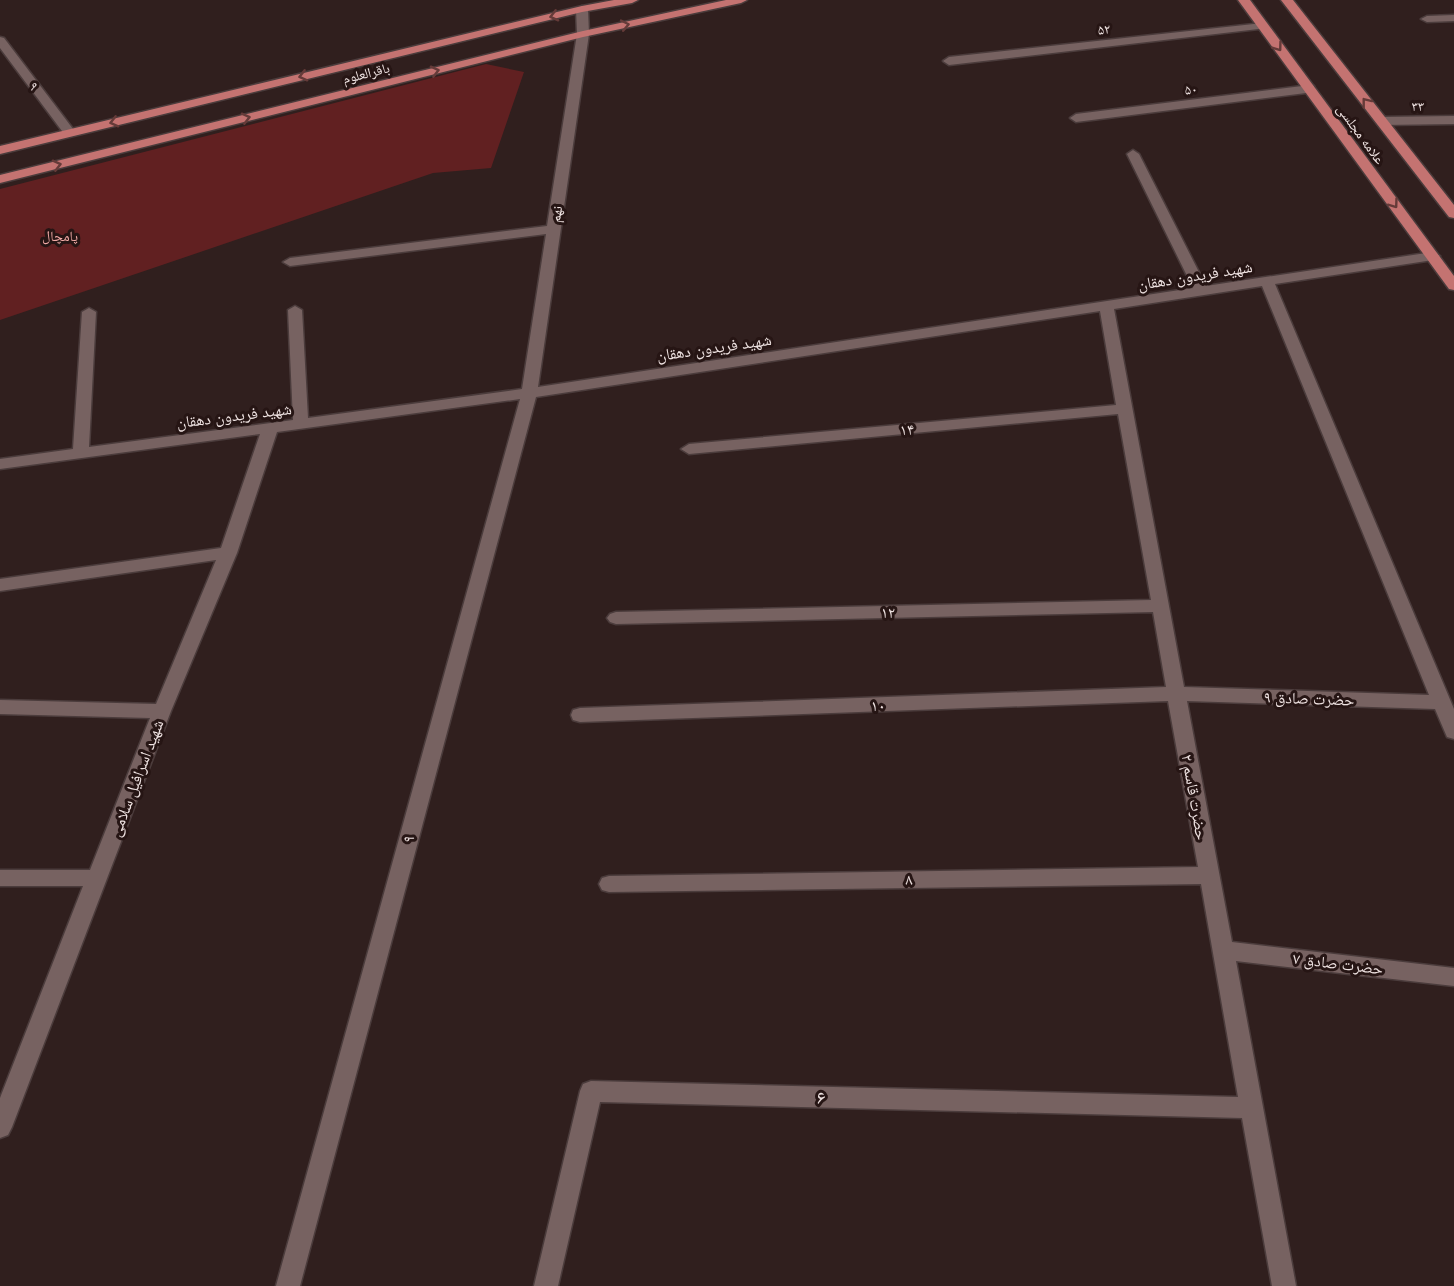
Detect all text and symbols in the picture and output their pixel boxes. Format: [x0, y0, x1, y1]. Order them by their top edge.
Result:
one-way arrow [549, 8, 559, 21]
street label: ۵۲ [1097, 19, 1111, 39]
one-way arrow [620, 20, 630, 33]
one-way arrow [1271, 40, 1282, 51]
street label: باقرالعلوم [341, 58, 392, 88]
one-way arrow [430, 66, 440, 79]
one-way arrow [299, 69, 309, 82]
street label: ۹ [25, 78, 43, 94]
street label: ۵۰ [1184, 79, 1198, 99]
street label: ۳۳ [1412, 97, 1424, 115]
one-way arrow [1363, 98, 1374, 109]
street label: علامه مجلسی [1333, 100, 1389, 168]
one-way arrow [241, 113, 251, 126]
one-way arrow [109, 114, 119, 127]
one-way arrow [52, 160, 62, 173]
one-way arrow [1387, 197, 1398, 208]
street label: نهم [546, 204, 567, 224]
park label: پامچال [42, 227, 78, 245]
street label: شهید فریدون دهقان [1136, 256, 1254, 295]
street label: شهید فریدون دهقان [655, 329, 773, 366]
street label: شهید فریدون دهقان [175, 398, 293, 433]
street label: ۱۴ [899, 418, 915, 440]
street label: ۱۲ [881, 602, 895, 622]
street label: ۹ حضرت صادق [1263, 686, 1355, 711]
street label: ۱۰ [870, 695, 886, 715]
street label: شهید اسرافیل سلامی [105, 717, 168, 840]
street label: ۲ حضرت قاسم [1177, 752, 1212, 842]
street label: ۹ [397, 833, 419, 845]
street label: ۸ [905, 869, 913, 889]
street label: ۷ حضرت صادق [1292, 948, 1384, 979]
street label: ۶ [816, 1084, 826, 1110]

